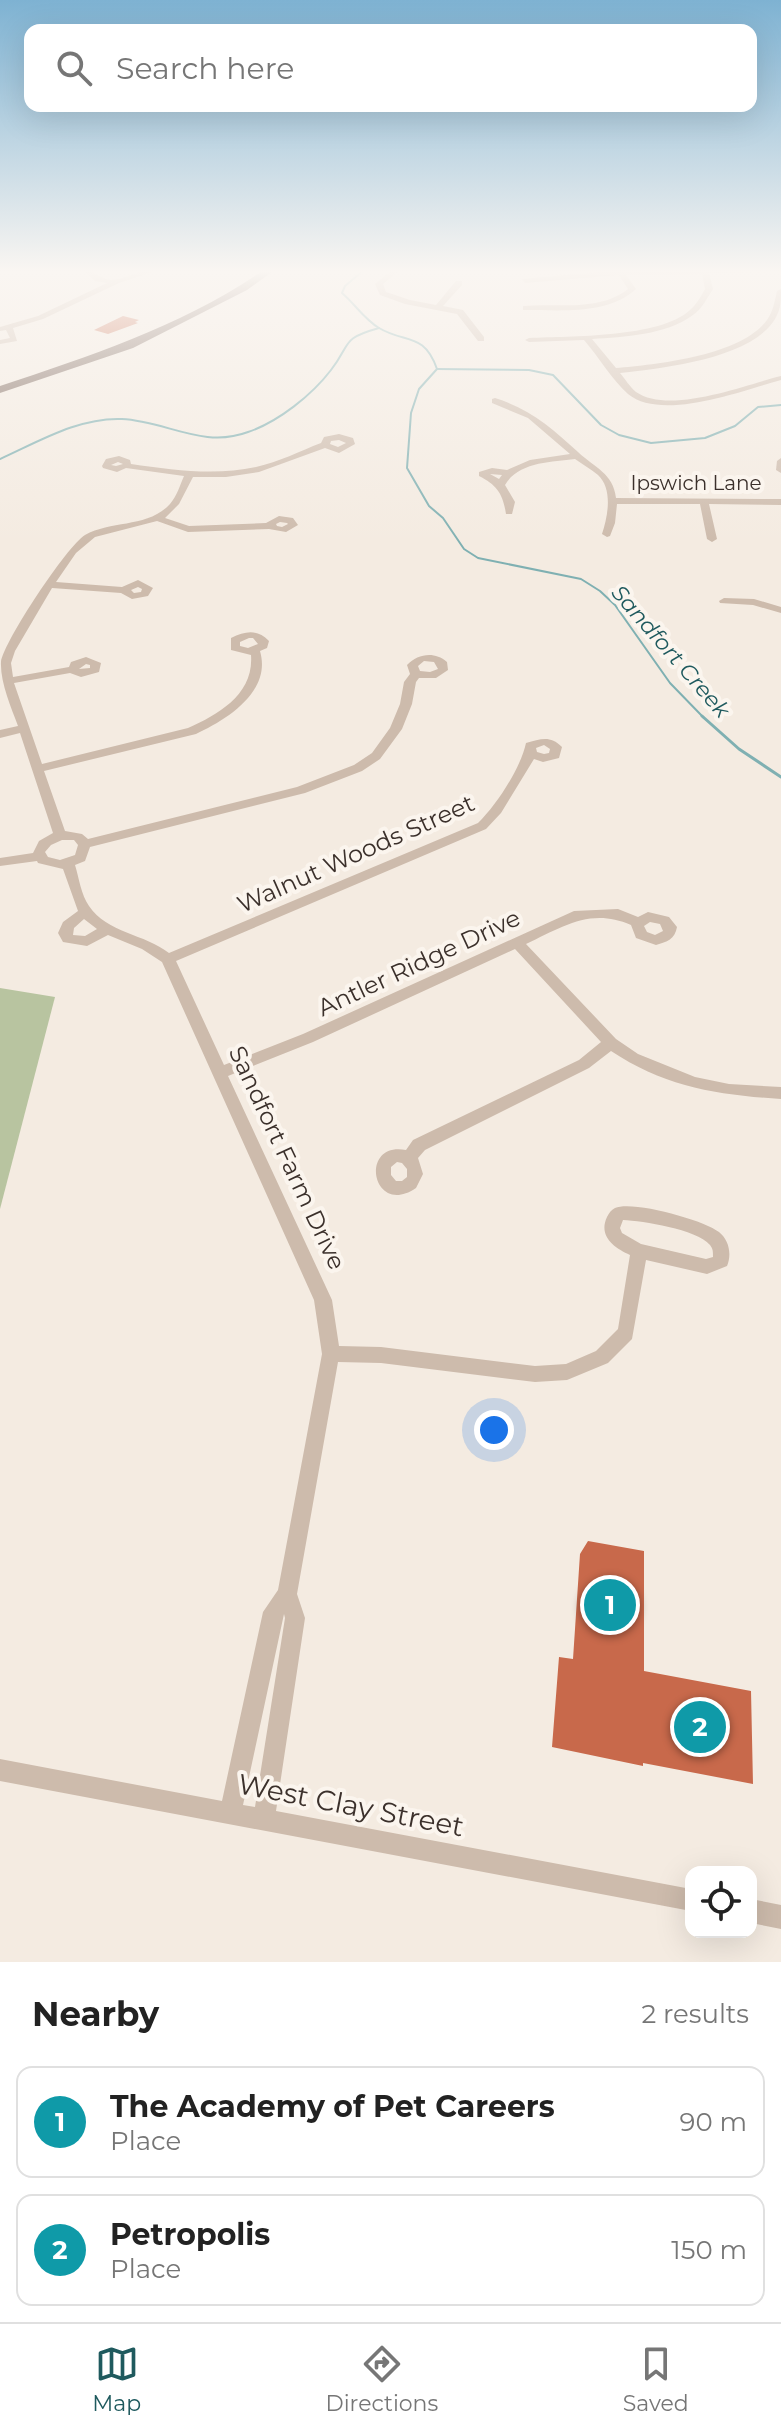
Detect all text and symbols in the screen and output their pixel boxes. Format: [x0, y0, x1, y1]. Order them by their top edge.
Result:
search box [24, 24, 757, 112]
icon: search [52, 46, 96, 90]
text: Search here [116, 50, 294, 87]
street label: Ipswich Lane [630, 471, 762, 495]
water label: Sandfort Creek [606, 579, 736, 724]
street label: Walnut Woods Street [233, 788, 479, 919]
street label: Antler Ridge Drive [313, 903, 525, 1022]
street label: Sandfort Farm Drive [223, 1041, 352, 1274]
your location [474, 1410, 514, 1450]
pin: 1 [584, 1575, 636, 1635]
pin: 2 [674, 1697, 726, 1757]
street label: West Clay Street [235, 1766, 467, 1844]
map controls [685, 1866, 757, 1938]
button: locate [685, 1866, 757, 1938]
text: Nearby [32, 1993, 159, 2035]
text: 2 results [641, 1998, 749, 2030]
text: The Academy of Pet Careers [110, 2088, 555, 2125]
text: 1 [55, 2106, 65, 2138]
text: 90 m [680, 2106, 747, 2138]
text: Place [110, 2125, 181, 2157]
text: Petropolis [110, 2216, 270, 2253]
text: 2 [52, 2234, 68, 2266]
text: 150 m [671, 2234, 747, 2266]
text: Place [110, 2253, 181, 2285]
tab: Map [92, 2342, 141, 2417]
tab: Directions [326, 2342, 438, 2417]
tab: Saved [623, 2342, 689, 2417]

